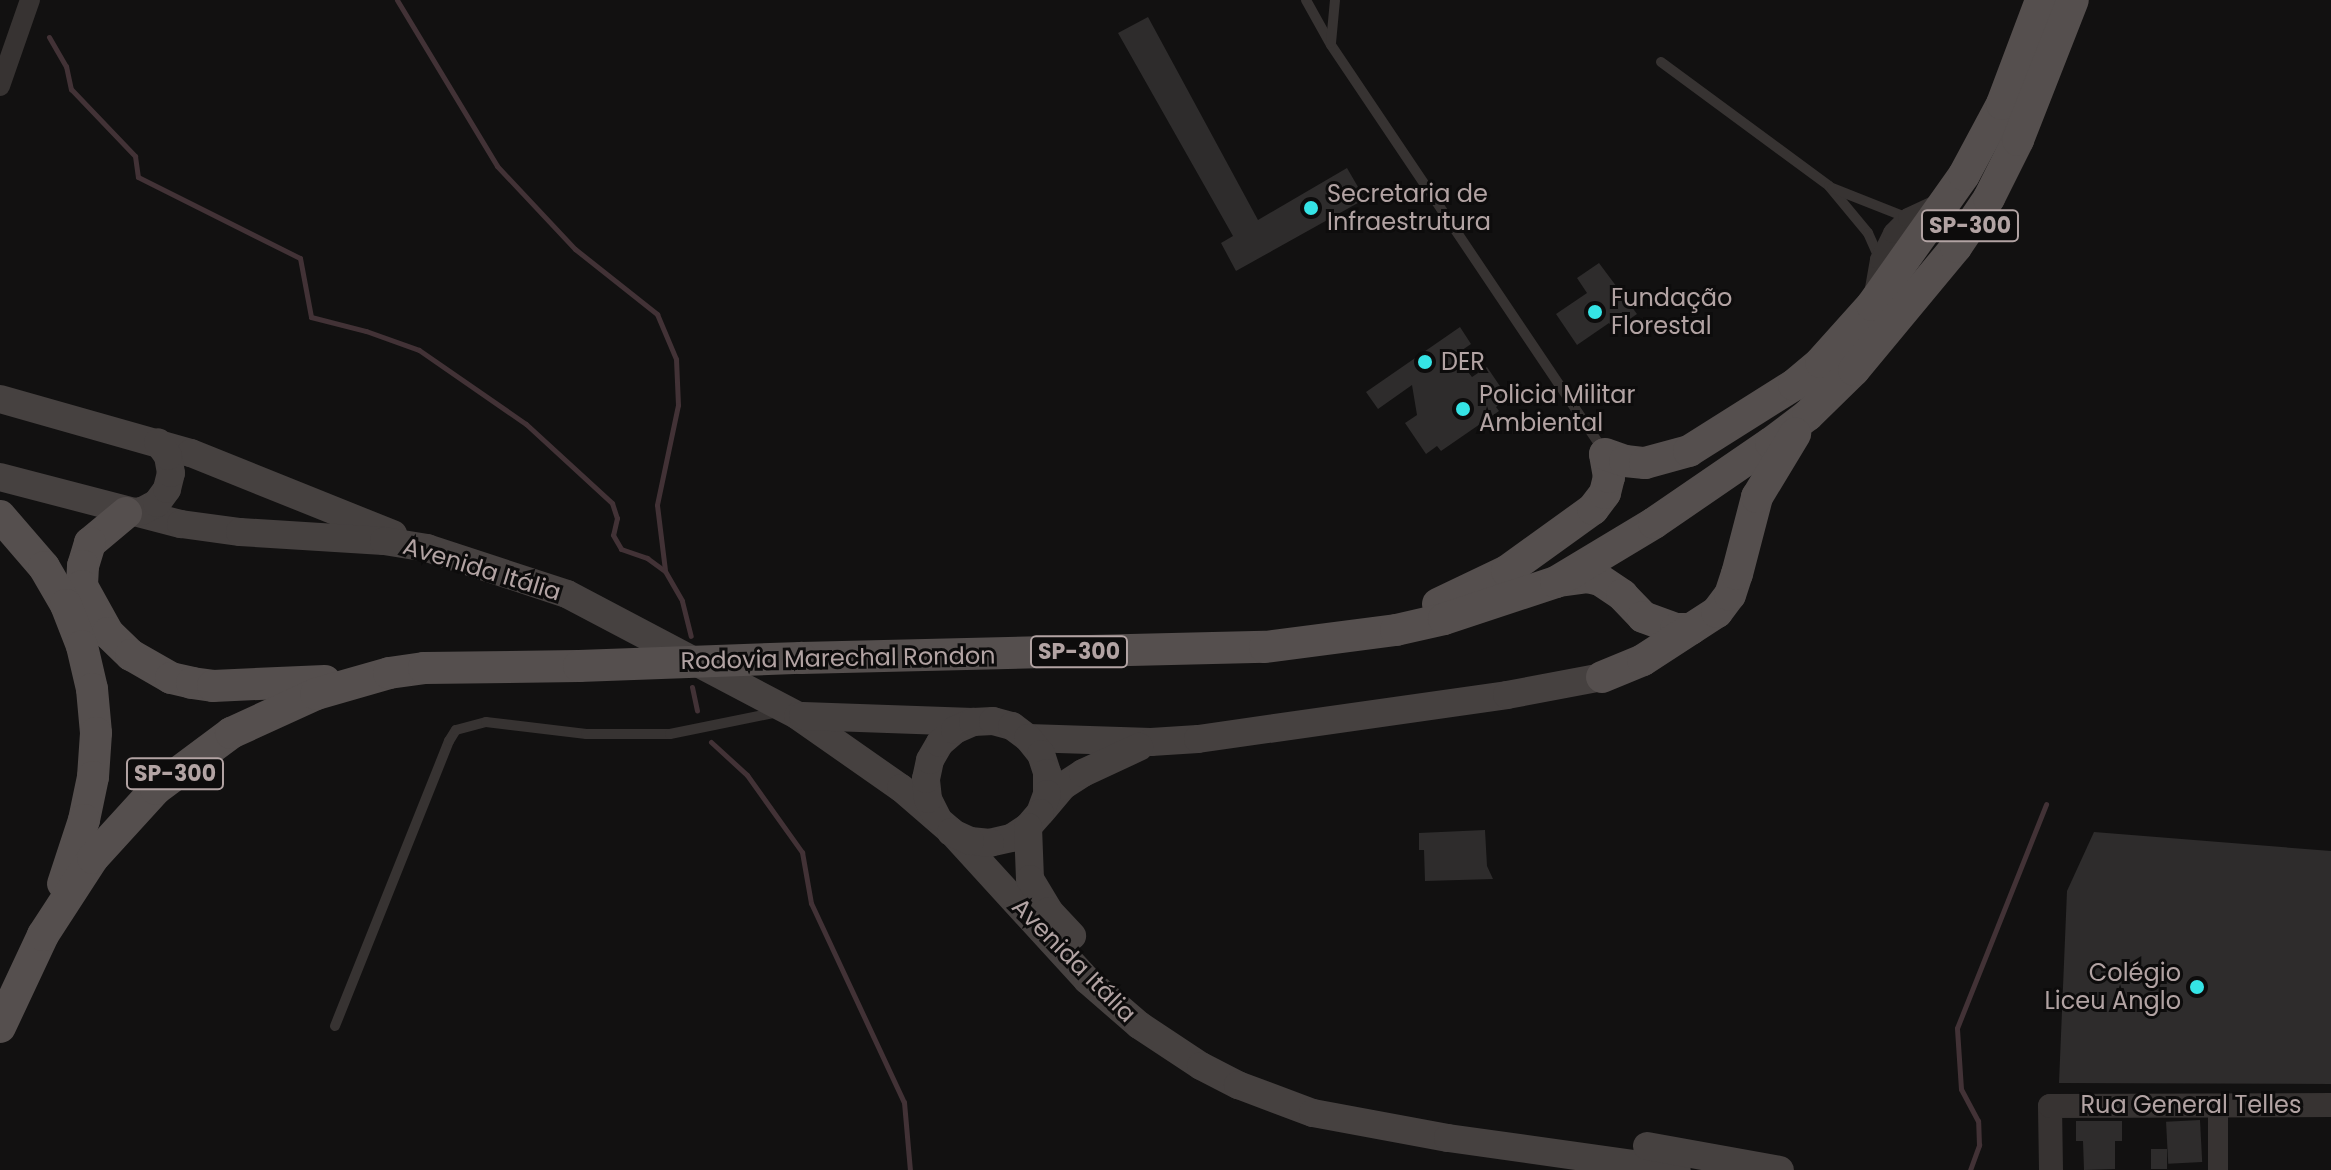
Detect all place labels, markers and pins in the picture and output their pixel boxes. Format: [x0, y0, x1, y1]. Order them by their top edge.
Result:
place label: Secretaria de Infraestrutura [1327, 180, 1491, 236]
marker: Secretaria de Infraestrutura [1302, 199, 1320, 217]
place label: Fundação Florestal [1611, 284, 1732, 340]
marker: Fundação Florestal [1586, 303, 1604, 321]
place label: DER [1441, 348, 1485, 376]
marker: DER [1416, 353, 1434, 371]
place label: Policia Militar Ambiental [1479, 381, 1635, 437]
marker: Policia Militar Ambiental [1454, 400, 1472, 418]
place label: Colégio Liceu Anglo [2044, 959, 2181, 1015]
marker: Colégio Liceu Anglo [2188, 978, 2206, 996]

